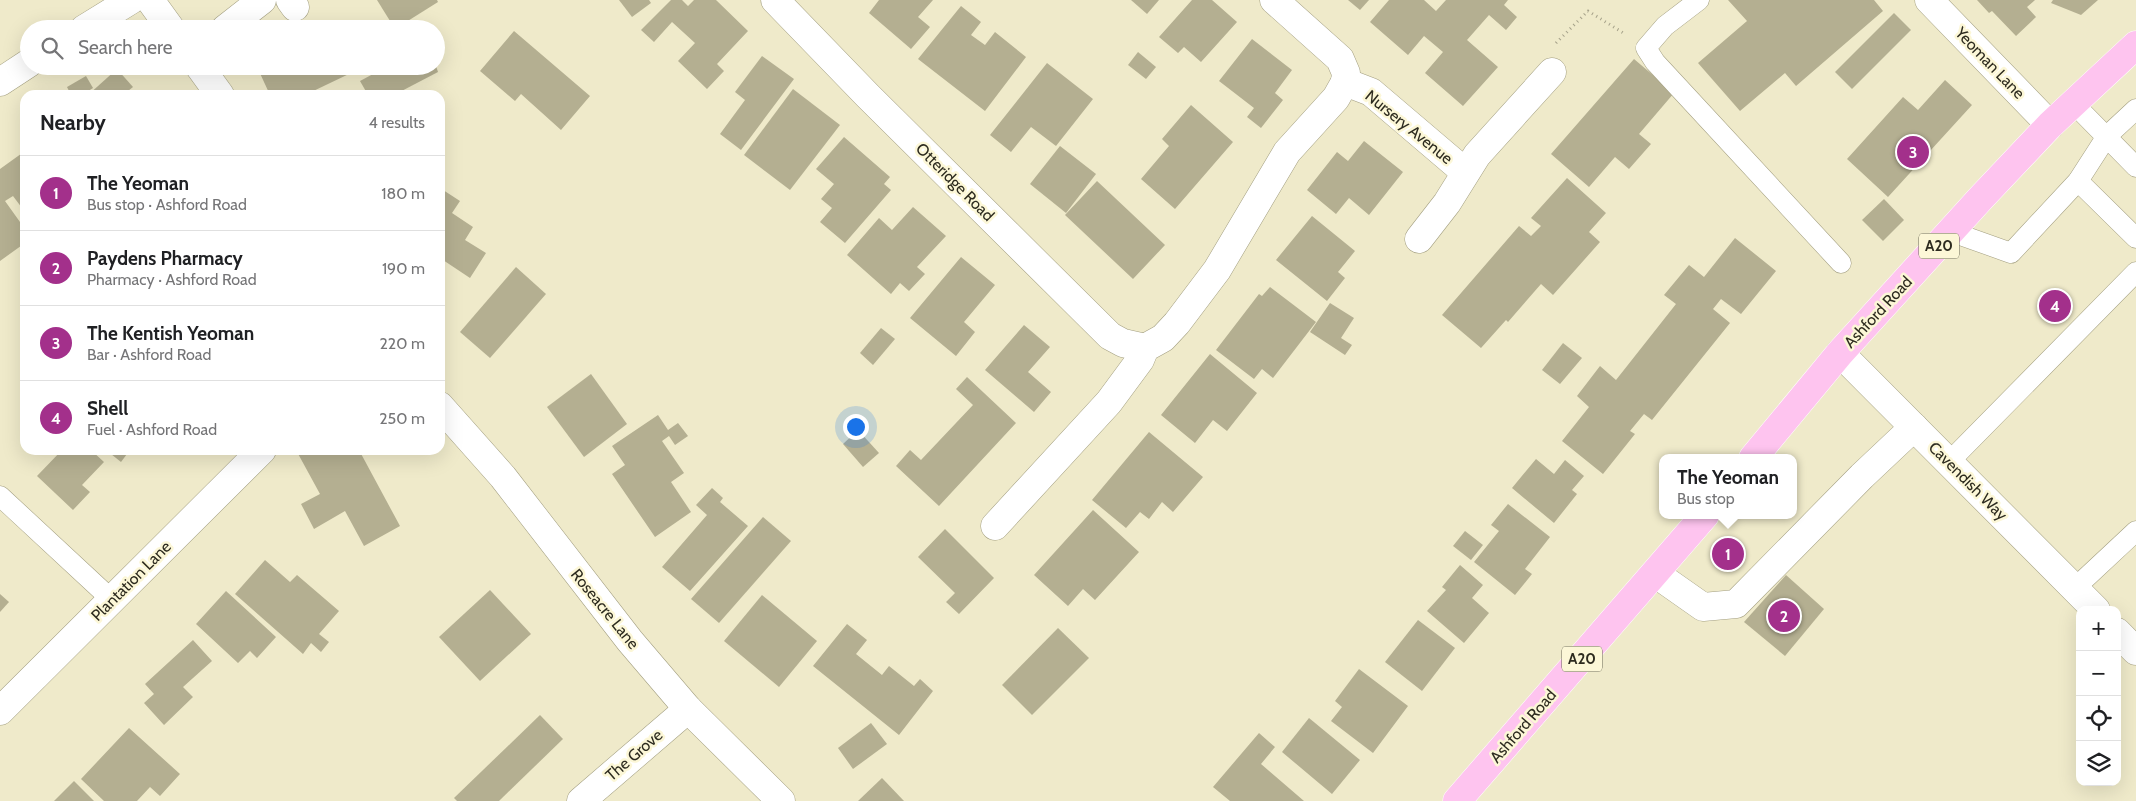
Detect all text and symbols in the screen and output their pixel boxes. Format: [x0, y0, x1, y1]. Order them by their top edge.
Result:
search box [20, 20, 445, 75]
street label: Yeoman Lane [1951, 23, 2029, 103]
icon: search [38, 34, 66, 62]
text: Search here [78, 36, 172, 59]
street label: Nursery Avenue [1362, 86, 1456, 168]
text: Nearby [40, 110, 106, 135]
text: 4 results [368, 113, 425, 132]
pin: 3 [1897, 133, 1929, 171]
street label: Otteridge Road [912, 139, 998, 225]
text: The Yeoman [87, 172, 189, 195]
text: 1 [53, 184, 59, 203]
text: 180 m [381, 184, 425, 203]
text: Bus stop · Ashford Road [87, 195, 247, 214]
road number: A20 [1919, 234, 1959, 258]
text: Paydens Pharmacy [87, 247, 243, 270]
text: 2 [52, 259, 60, 278]
text: 190 m [382, 259, 425, 278]
text: Pharmacy · Ashford Road [87, 270, 257, 289]
street label: Ashford Road [1840, 272, 1916, 352]
pin: 4 [2039, 287, 2071, 325]
text: The Kentish Yeoman [87, 322, 254, 345]
text: 3 [52, 334, 60, 353]
text: 220 m [379, 334, 425, 353]
text: Bar · Ashford Road [87, 345, 211, 364]
text: Shell [87, 397, 128, 420]
text: 4 [51, 409, 61, 428]
text: 250 m [379, 409, 425, 428]
your location [843, 414, 869, 440]
text: Fuel · Ashford Road [87, 420, 217, 439]
street label: Cavendish Way [1925, 438, 2011, 524]
popup [1659, 454, 1797, 519]
text: The Yeoman [1677, 466, 1779, 489]
text: Bus stop [1677, 489, 1735, 508]
pin: 1 [1712, 535, 1744, 573]
street label: Plantation Lane [87, 537, 175, 625]
street label: Roseacre Lane [567, 565, 643, 653]
pin: 2 [1768, 597, 1800, 635]
map controls [2076, 606, 2121, 786]
button: + [2076, 606, 2121, 651]
road number: A20 [1562, 646, 1602, 672]
button: − [2076, 651, 2121, 696]
street label: Ashford Road [1486, 685, 1560, 767]
button: locate [2076, 696, 2121, 741]
street label: The Grove [602, 725, 666, 785]
button: layers [2076, 741, 2121, 786]

